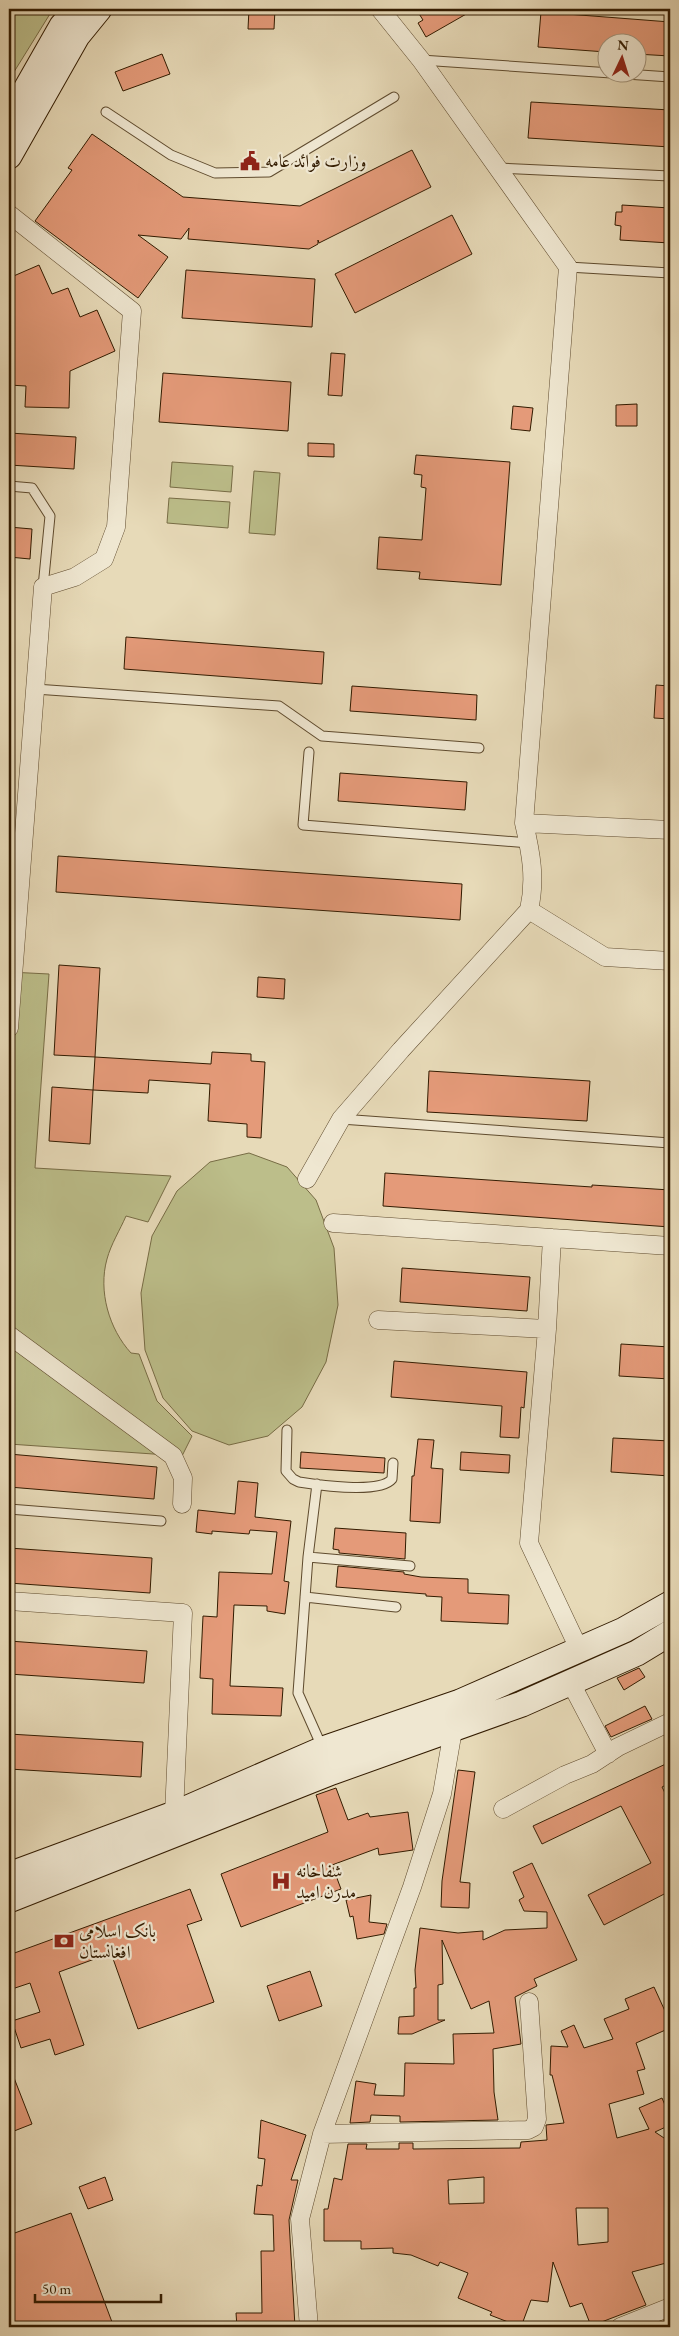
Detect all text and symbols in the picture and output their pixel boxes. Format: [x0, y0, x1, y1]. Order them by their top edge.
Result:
north arrow [596, 32, 646, 82]
text: N [617, 36, 630, 54]
place label: وزارت فوائد عامه [265, 149, 366, 172]
public building icon: وزارت فوائد عامه [239, 150, 261, 172]
place label: شفاخانه مدرن امید [296, 1859, 356, 1903]
hospital icon: شفاخانه مدرن امید [270, 1870, 292, 1892]
place label: بانک اسلامی افغانستان [79, 1919, 156, 1963]
bank icon: بانک اسلامی افغانستان [53, 1930, 75, 1952]
scale bar [35, 2271, 161, 2303]
text: 50 m [42, 2279, 71, 2298]

